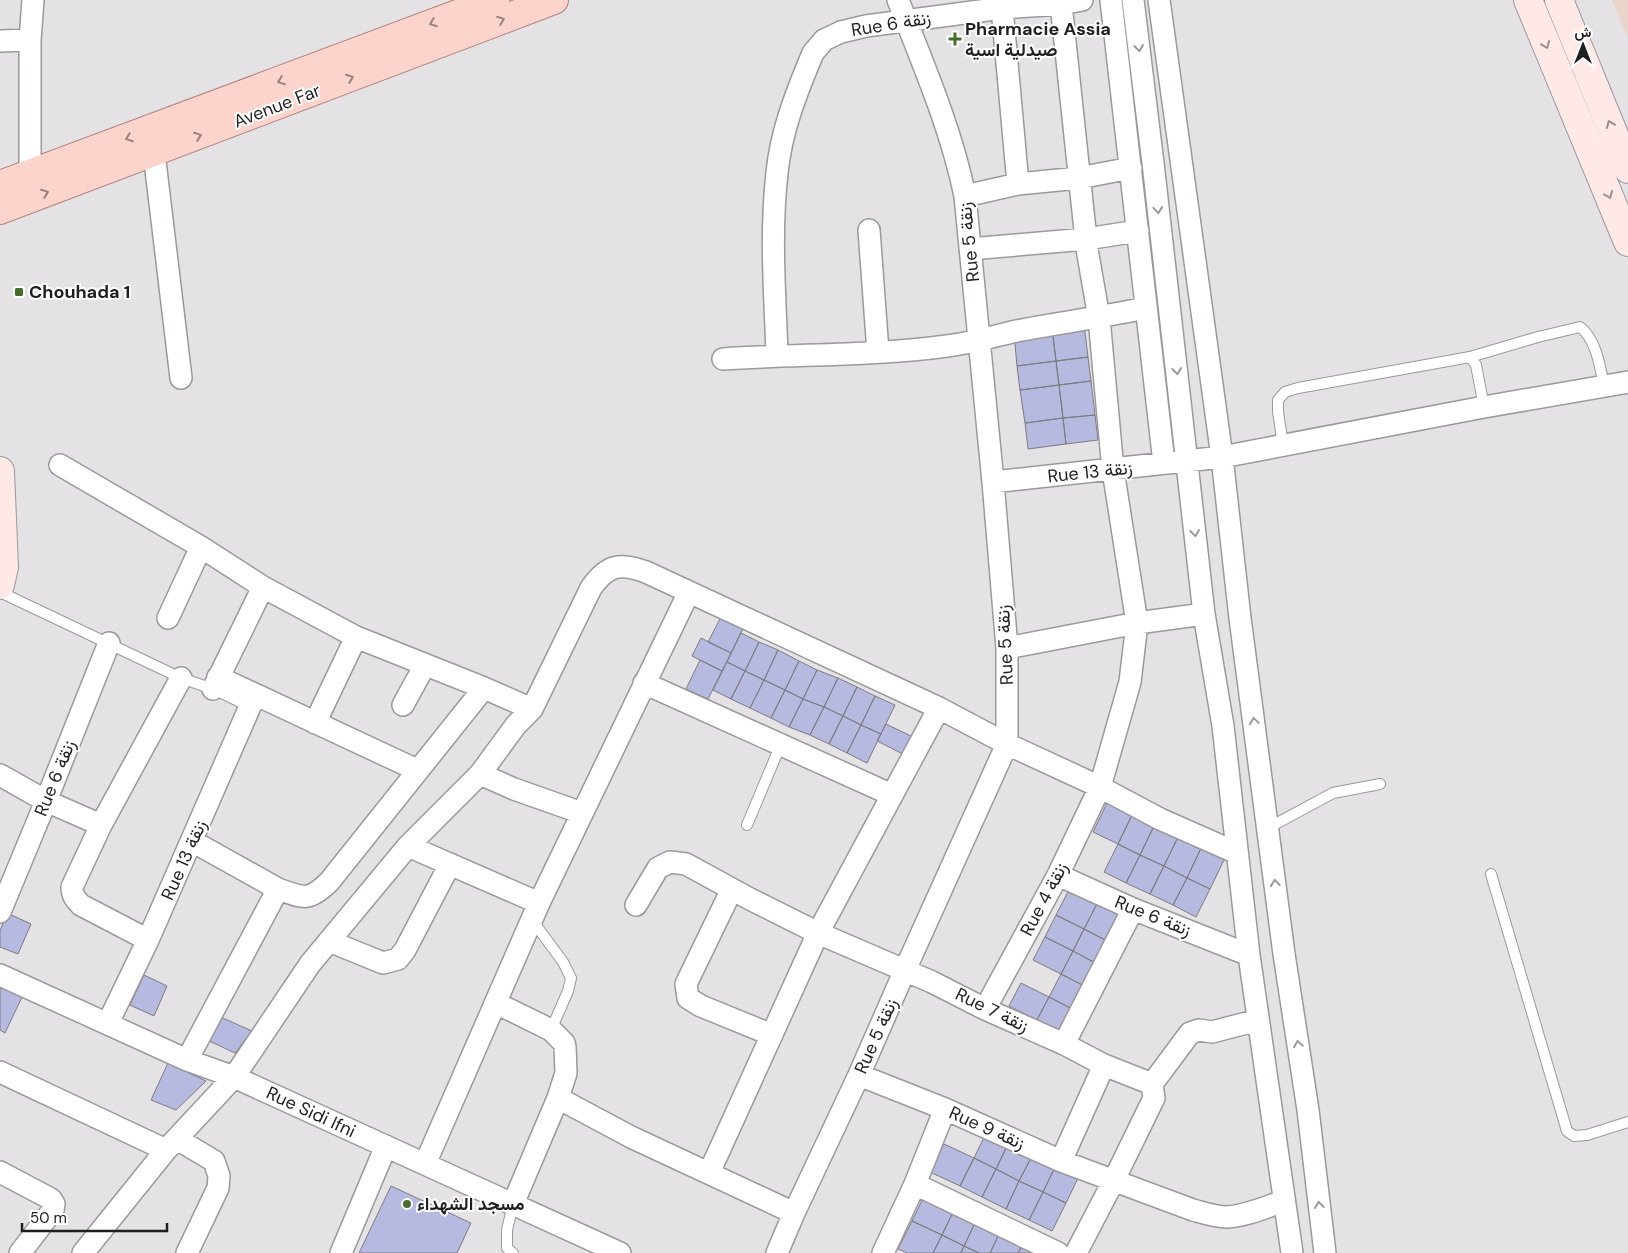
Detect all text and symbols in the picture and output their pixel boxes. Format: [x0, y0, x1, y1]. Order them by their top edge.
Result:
street label: Rue 6 زنقة [849, 6, 933, 42]
one-way arrow [497, 16, 505, 26]
one-way arrow [429, 17, 438, 27]
place label: Pharmacie Assia صيدلية اسية [965, 17, 1111, 62]
north arrow [1558, 20, 1608, 70]
text: ش [1575, 23, 1592, 41]
marker: Pharmacie Assia صيدلية اسية [949, 33, 961, 45]
one-way arrow [1540, 40, 1551, 49]
one-way arrow [1133, 45, 1144, 53]
one-way arrow [345, 74, 353, 84]
one-way arrow [277, 75, 286, 85]
street label: Avenue Far [230, 78, 324, 134]
one-way arrow [1606, 120, 1617, 129]
one-way arrow [125, 132, 134, 142]
one-way arrow [193, 132, 202, 142]
one-way arrow [41, 189, 49, 199]
one-way arrow [1603, 190, 1613, 199]
street label: Rue 5 زنقة [953, 201, 985, 283]
one-way arrow [1152, 206, 1163, 214]
place label: Chouhada 1 [29, 280, 130, 304]
marker: Chouhada 1 [13, 286, 25, 298]
one-way arrow [1171, 368, 1182, 376]
street label: Rue 13 زنقة [1046, 456, 1134, 488]
one-way arrow [1189, 529, 1200, 537]
street label: Rue 5 زنقة [991, 604, 1019, 686]
one-way arrow [1249, 717, 1260, 725]
street label: Rue 6 زنقة [29, 736, 81, 820]
street label: Rue 13 زنقة [156, 816, 212, 904]
street label: Rue 4 زنقة [1015, 858, 1073, 940]
one-way arrow [1270, 878, 1281, 886]
street label: Rue 6 زنقة [1111, 890, 1195, 942]
street label: Rue 7 زنقة [951, 982, 1033, 1038]
street label: Rue 5 زنقة [849, 995, 903, 1077]
one-way arrow [1293, 1039, 1303, 1048]
street label: Rue Sidi Ifni [262, 1081, 360, 1143]
street label: Rue 9 زنقة [945, 1101, 1029, 1155]
place label: مسجد الشهداء [417, 1192, 525, 1216]
marker: مسجد الشهداء [401, 1198, 413, 1210]
scale bar [22, 1200, 168, 1232]
one-way arrow [1314, 1200, 1325, 1208]
text: 50 m [30, 1208, 67, 1228]

